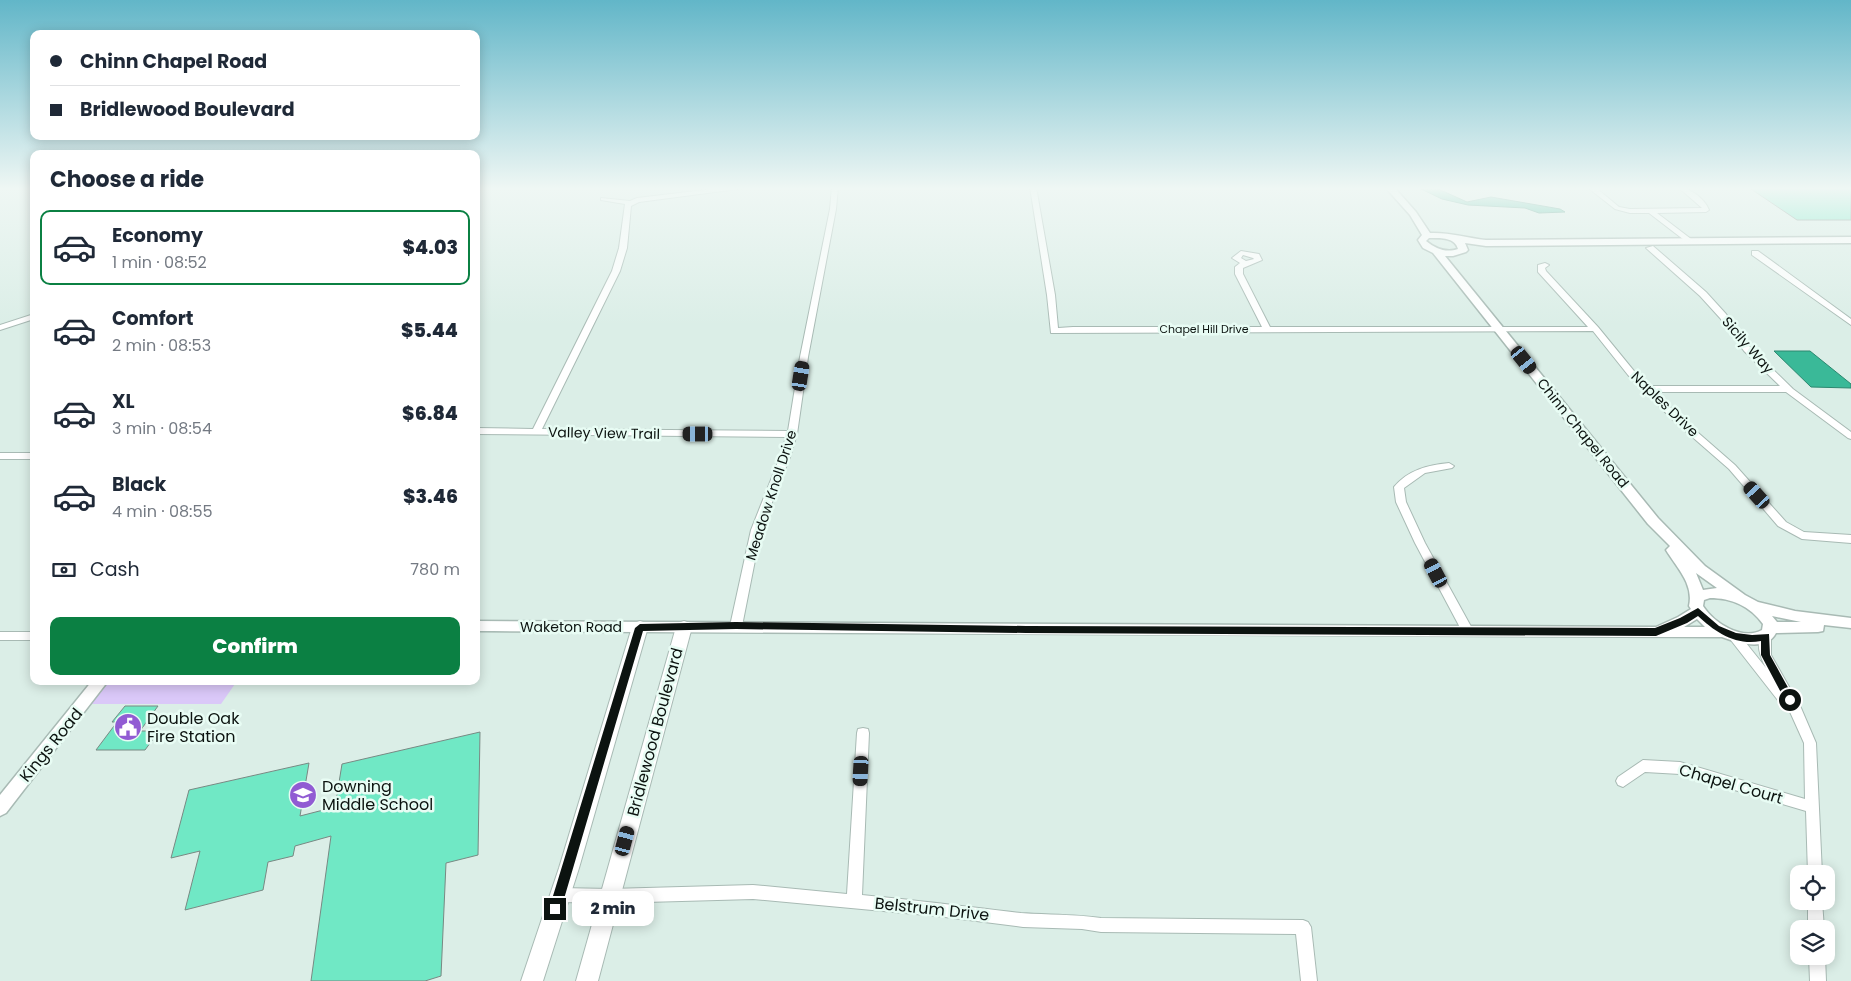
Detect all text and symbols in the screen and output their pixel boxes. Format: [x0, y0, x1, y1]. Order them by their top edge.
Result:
text: Chinn Chapel Road [80, 48, 267, 75]
text: Bridlewood Boulevard [80, 96, 295, 123]
text: Choose a ride [50, 164, 204, 195]
text: Economy [112, 222, 203, 249]
icon: car [52, 225, 97, 270]
text: $4.03 [403, 234, 458, 261]
text: 1 min · 08:52 [112, 251, 207, 274]
text: Comfort [112, 305, 194, 332]
icon: car [52, 308, 97, 353]
street label: Sicily Way [1718, 312, 1778, 378]
text: $5.44 [401, 317, 458, 344]
street label: Chapel Hill Drive [1159, 321, 1249, 337]
text: 2 min · 08:53 [112, 334, 211, 357]
car [1508, 344, 1539, 376]
car [791, 360, 810, 392]
street label: Naples Drive [1627, 367, 1703, 442]
street label: Chinn Chapel Road [1532, 374, 1634, 492]
text: XL [112, 388, 135, 415]
icon: car [52, 391, 97, 436]
text: $6.84 [402, 400, 458, 427]
text: 3 min · 08:54 [112, 417, 212, 440]
street label: Valley View Trail [548, 422, 660, 444]
car [683, 427, 713, 442]
street label: Meadow Knoll Drive [740, 427, 802, 563]
text: Black [112, 471, 166, 498]
icon: car [52, 474, 97, 519]
car [1741, 479, 1772, 511]
text: $3.46 [403, 483, 458, 510]
text: 4 min · 08:55 [112, 500, 213, 523]
icon: cash [50, 556, 78, 584]
text: Cash [90, 556, 140, 583]
car [1422, 556, 1449, 590]
text: 780 m [410, 558, 460, 581]
button: Confirm [50, 617, 460, 675]
street label: Waketon Road [520, 617, 622, 637]
street label: Bridlewood Boulevard [621, 645, 689, 819]
route start [1779, 689, 1801, 711]
street label: Kings Road [14, 703, 88, 787]
place label: Double Oak Fire Station [147, 707, 240, 748]
public building icon: Double Oak Fire Station [113, 712, 143, 742]
car [852, 756, 869, 786]
street label: Chapel Court [1676, 758, 1786, 810]
place label: Downing Middle School [322, 775, 433, 816]
school or university icon: Downing Middle School [288, 780, 318, 810]
car [613, 825, 636, 857]
map controls [1790, 865, 1835, 965]
button: locate [1790, 865, 1835, 910]
callout: 2 min [572, 892, 655, 926]
street label: Belstrum Drive [874, 892, 990, 926]
text: 2 min [590, 897, 636, 920]
route end [544, 898, 566, 920]
button: layers [1790, 920, 1835, 965]

